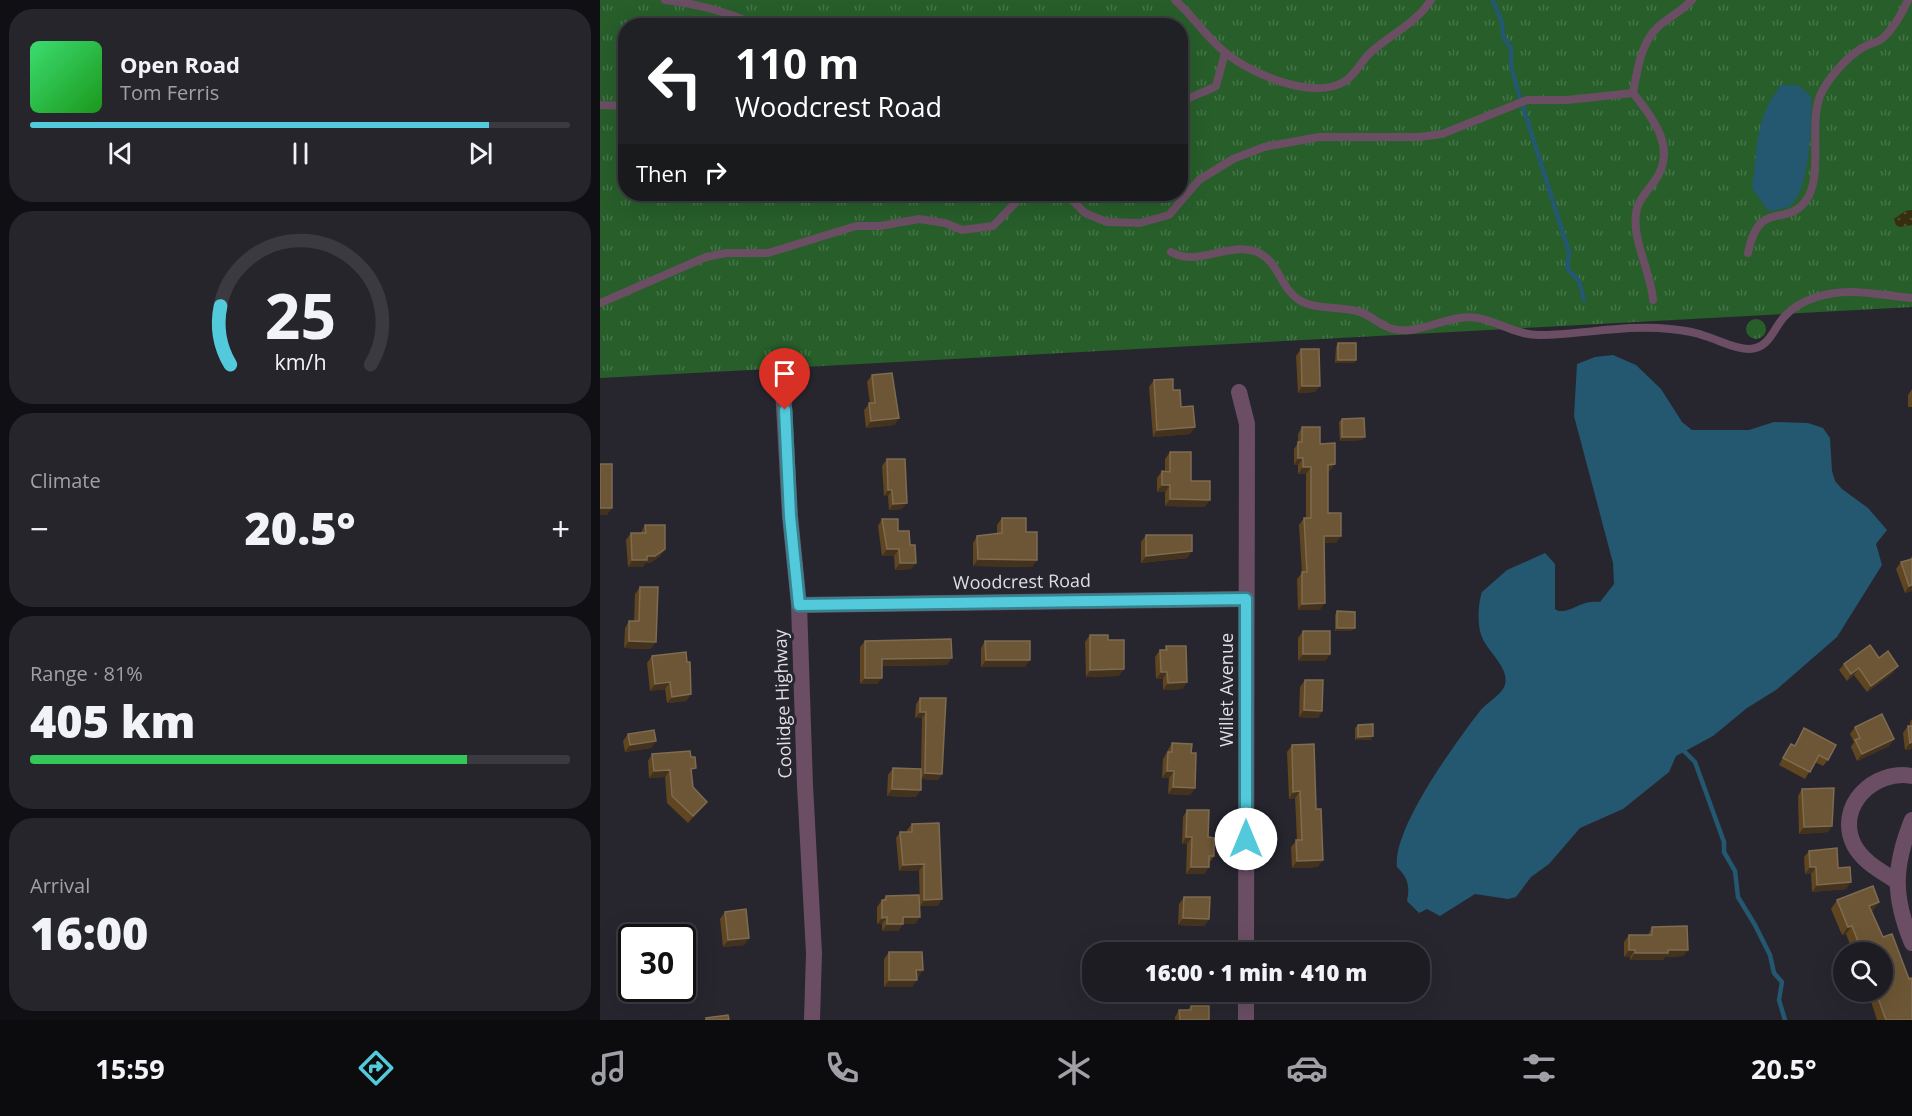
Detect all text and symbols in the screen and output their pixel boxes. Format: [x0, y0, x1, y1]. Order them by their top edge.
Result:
text: 110 m [735, 34, 859, 91]
icon: left [636, 42, 714, 120]
text: Open Road [120, 49, 240, 79]
text: Tom Ferris [120, 79, 219, 106]
text: Woodcrest Road [735, 88, 942, 125]
icon: previous [104, 137, 137, 170]
icon: pause [284, 137, 317, 170]
icon: next [464, 137, 497, 170]
icon: right [699, 156, 732, 189]
text: Then [636, 158, 687, 188]
text: 25 [264, 272, 336, 357]
text: km/h [274, 347, 326, 376]
pin [759, 348, 810, 410]
icon: arrive [768, 357, 801, 390]
text: Climate [30, 467, 101, 494]
text: 20.5° [244, 497, 356, 558]
text: − [30, 506, 49, 551]
text: + [551, 506, 570, 551]
street label: Woodcrest Road [953, 568, 1091, 594]
street label: Coolidge Highway [767, 628, 797, 779]
street label: Willet Avenue [1214, 633, 1238, 747]
text: Range · 81% [30, 660, 143, 687]
text: 405 km [30, 690, 195, 751]
position arrow [1214, 807, 1278, 871]
text: Arrival [30, 872, 90, 899]
text: 16:00 [30, 902, 148, 963]
speed limit sign: 30 [618, 924, 696, 1002]
map controls [1833, 942, 1893, 1002]
button: search [1833, 942, 1893, 1002]
text: 16:00 · 1 min · 410 m [1145, 957, 1367, 987]
icon: directions [355, 1047, 397, 1089]
icon: music [588, 1047, 630, 1089]
icon: phone [821, 1047, 863, 1089]
icon: climate [1053, 1047, 1095, 1089]
icon: car [1286, 1047, 1328, 1089]
icon: filters [1518, 1047, 1560, 1089]
text: 15:59 [95, 1050, 165, 1087]
text: 20.5° [1751, 1050, 1817, 1087]

